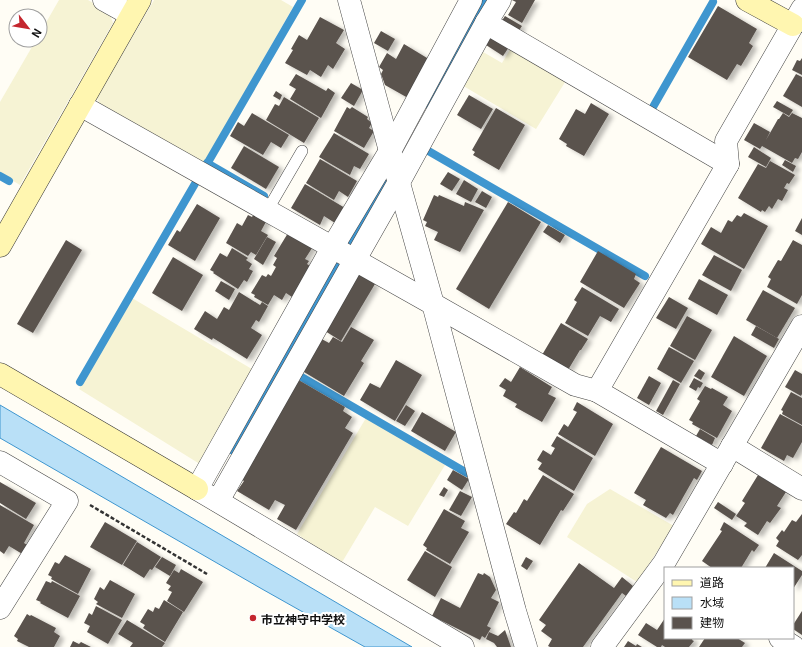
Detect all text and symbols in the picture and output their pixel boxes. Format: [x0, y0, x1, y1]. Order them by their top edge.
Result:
north arrow [8, 8, 48, 48]
text: N [28, 26, 46, 41]
legend [664, 567, 794, 639]
text: 道路 [700, 573, 724, 590]
text: 水域 [700, 593, 724, 610]
place label: 市立神守中学校 [261, 610, 345, 627]
marker: 市立神守中学校 [248, 613, 258, 623]
text: 建物 [700, 613, 724, 630]

